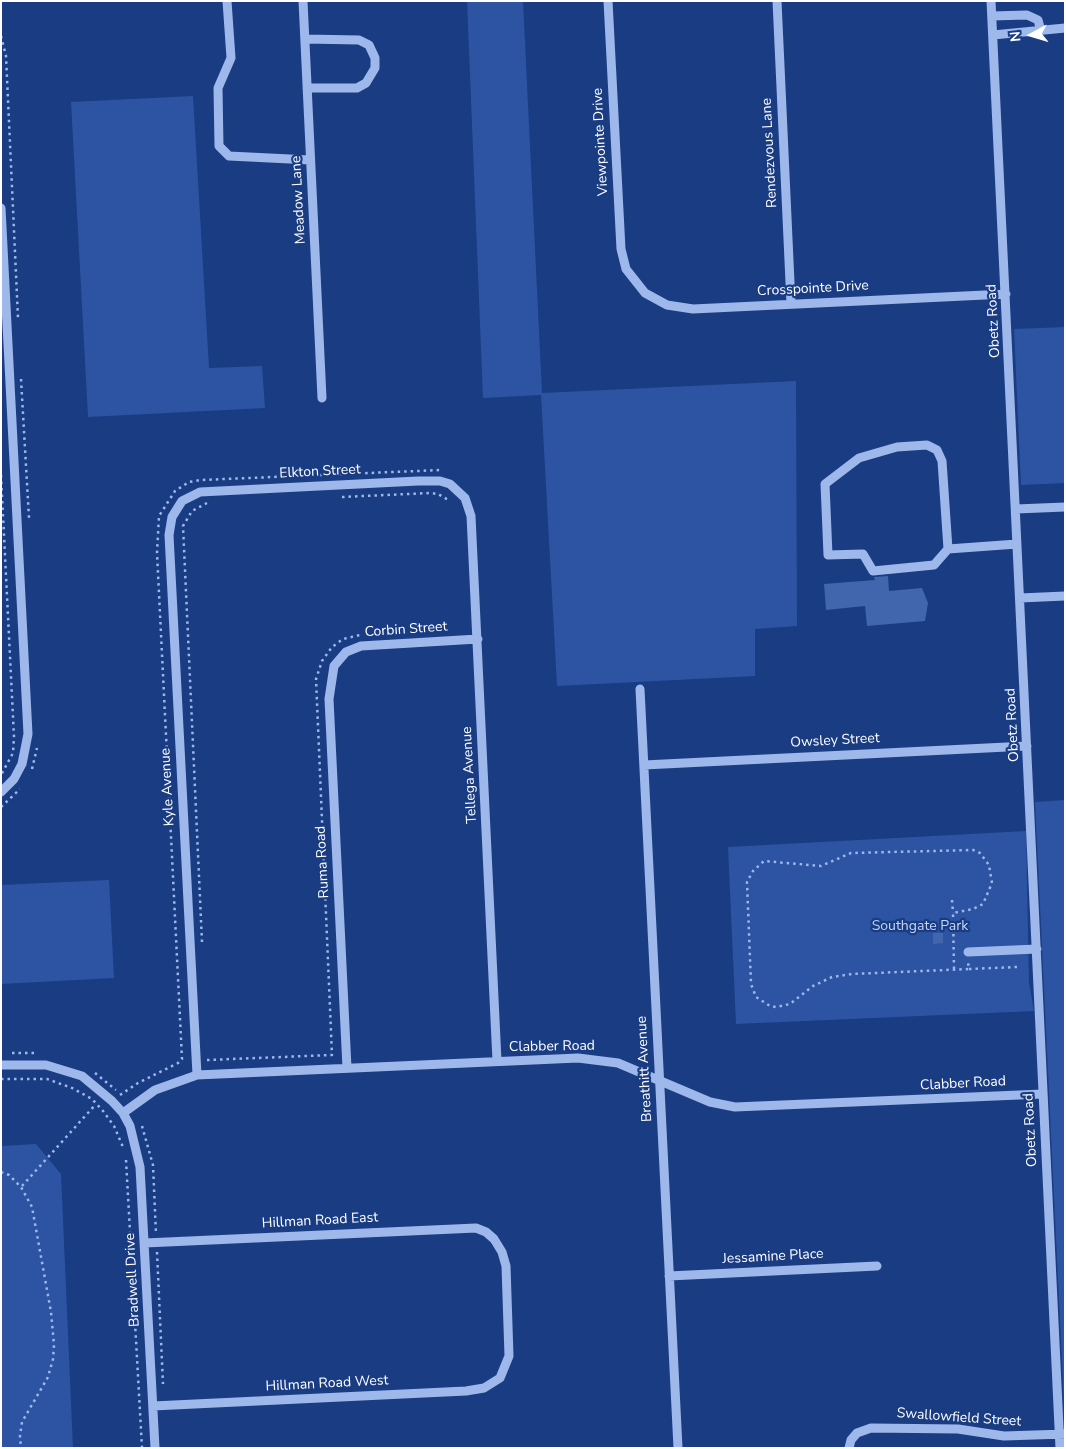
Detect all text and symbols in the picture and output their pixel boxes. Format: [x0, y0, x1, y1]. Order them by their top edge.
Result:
north arrow [1006, 10, 1056, 60]
text: N [1006, 30, 1026, 43]
street label: Viewpointe Drive [590, 88, 612, 196]
street label: Rendezvous Lane [759, 98, 781, 208]
street label: Meadow Lane [288, 155, 310, 245]
street label: Crosspointe Drive [757, 278, 869, 300]
street label: Obetz Road [984, 284, 1004, 358]
street label: Elkton Street [279, 461, 361, 483]
street label: Corbin Street [364, 619, 448, 641]
street label: Obetz Road [1003, 688, 1023, 762]
street label: Tellega Avenue [459, 726, 481, 824]
street label: Owsley Street [790, 730, 880, 752]
street label: Kyle Avenue [158, 747, 178, 827]
street label: Ruma Road [313, 825, 333, 899]
park label: Southgate Park [872, 919, 968, 935]
street label: Breathitt Avenue [634, 1016, 656, 1122]
street label: Clabber Road [509, 1038, 595, 1056]
street label: Clabber Road [920, 1073, 1006, 1095]
street label: Obetz Road [1021, 1093, 1041, 1167]
street label: Hillman Road East [261, 1210, 379, 1232]
street label: Bradwell Drive [122, 1233, 144, 1327]
street label: Jessamine Place [722, 1246, 824, 1268]
street label: Hillman Road West [265, 1372, 389, 1396]
street label: Swallowfield Street [896, 1405, 1022, 1431]

